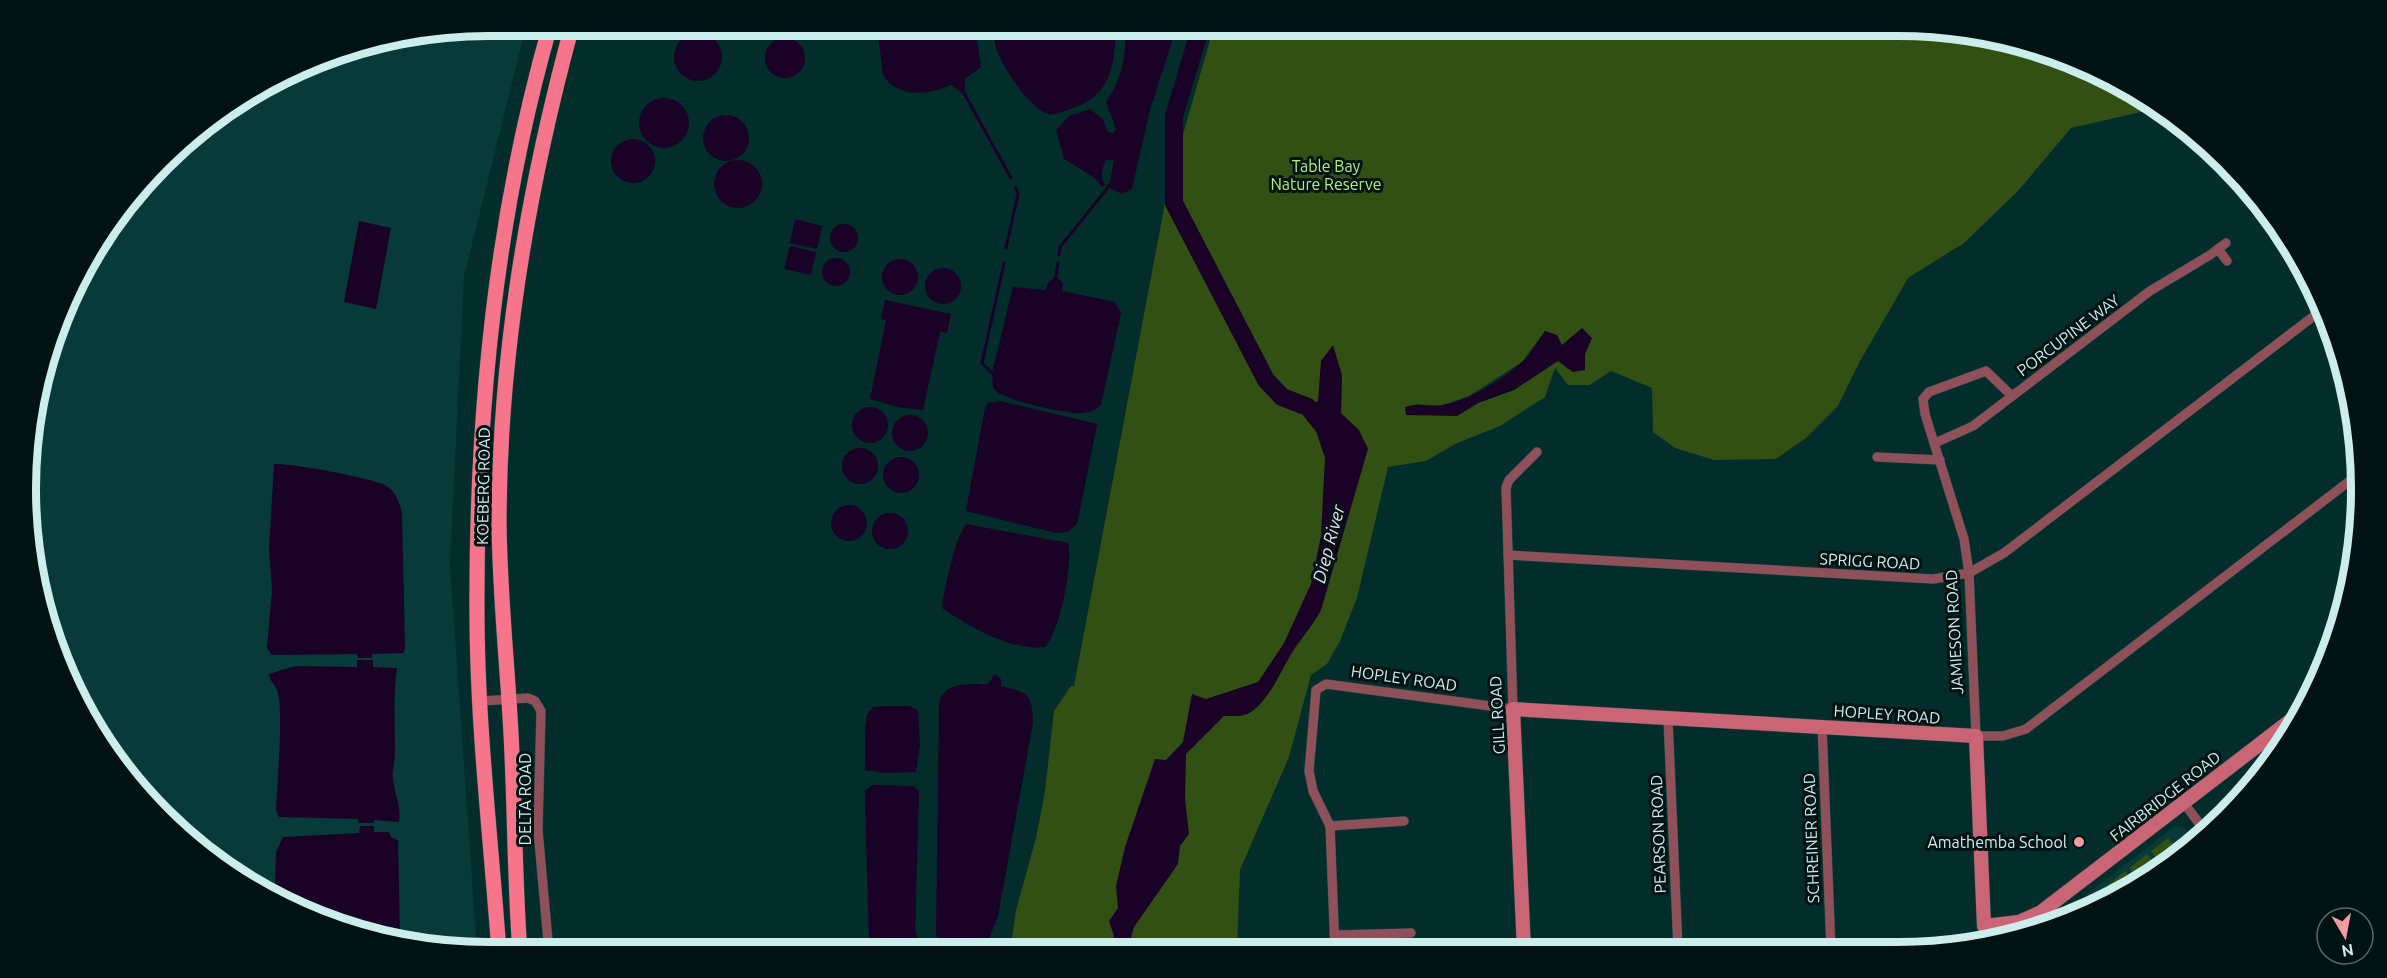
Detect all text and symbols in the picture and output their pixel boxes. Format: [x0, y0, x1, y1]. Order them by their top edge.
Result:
park label: Table Bay Nature Reserve [1270, 157, 1382, 193]
street label: PORCUPINE WAY [2013, 290, 2123, 379]
street label: KOEBERG ROAD [473, 427, 493, 545]
water label: Diep River [1308, 501, 1348, 585]
street label: SPRIGG ROAD [1819, 549, 1921, 573]
street label: JAMIESON ROAD [1942, 569, 1966, 695]
street label: HOPLEY ROAD [1350, 662, 1458, 694]
street label: GILL ROAD [1486, 675, 1508, 755]
street label: HOPLEY ROAD [1833, 701, 1941, 727]
street label: FAIRBRIDGE ROAD [2106, 747, 2224, 845]
street label: DELTA ROAD [516, 753, 534, 845]
street label: SCHREINER ROAD [1800, 773, 1822, 903]
street label: PEARSON ROAD [1647, 774, 1669, 894]
place label: Amathemba School [1927, 833, 2067, 851]
marker: Amathemba School [2072, 835, 2086, 849]
north arrow [2315, 906, 2375, 966]
text: N [2340, 941, 2355, 961]

